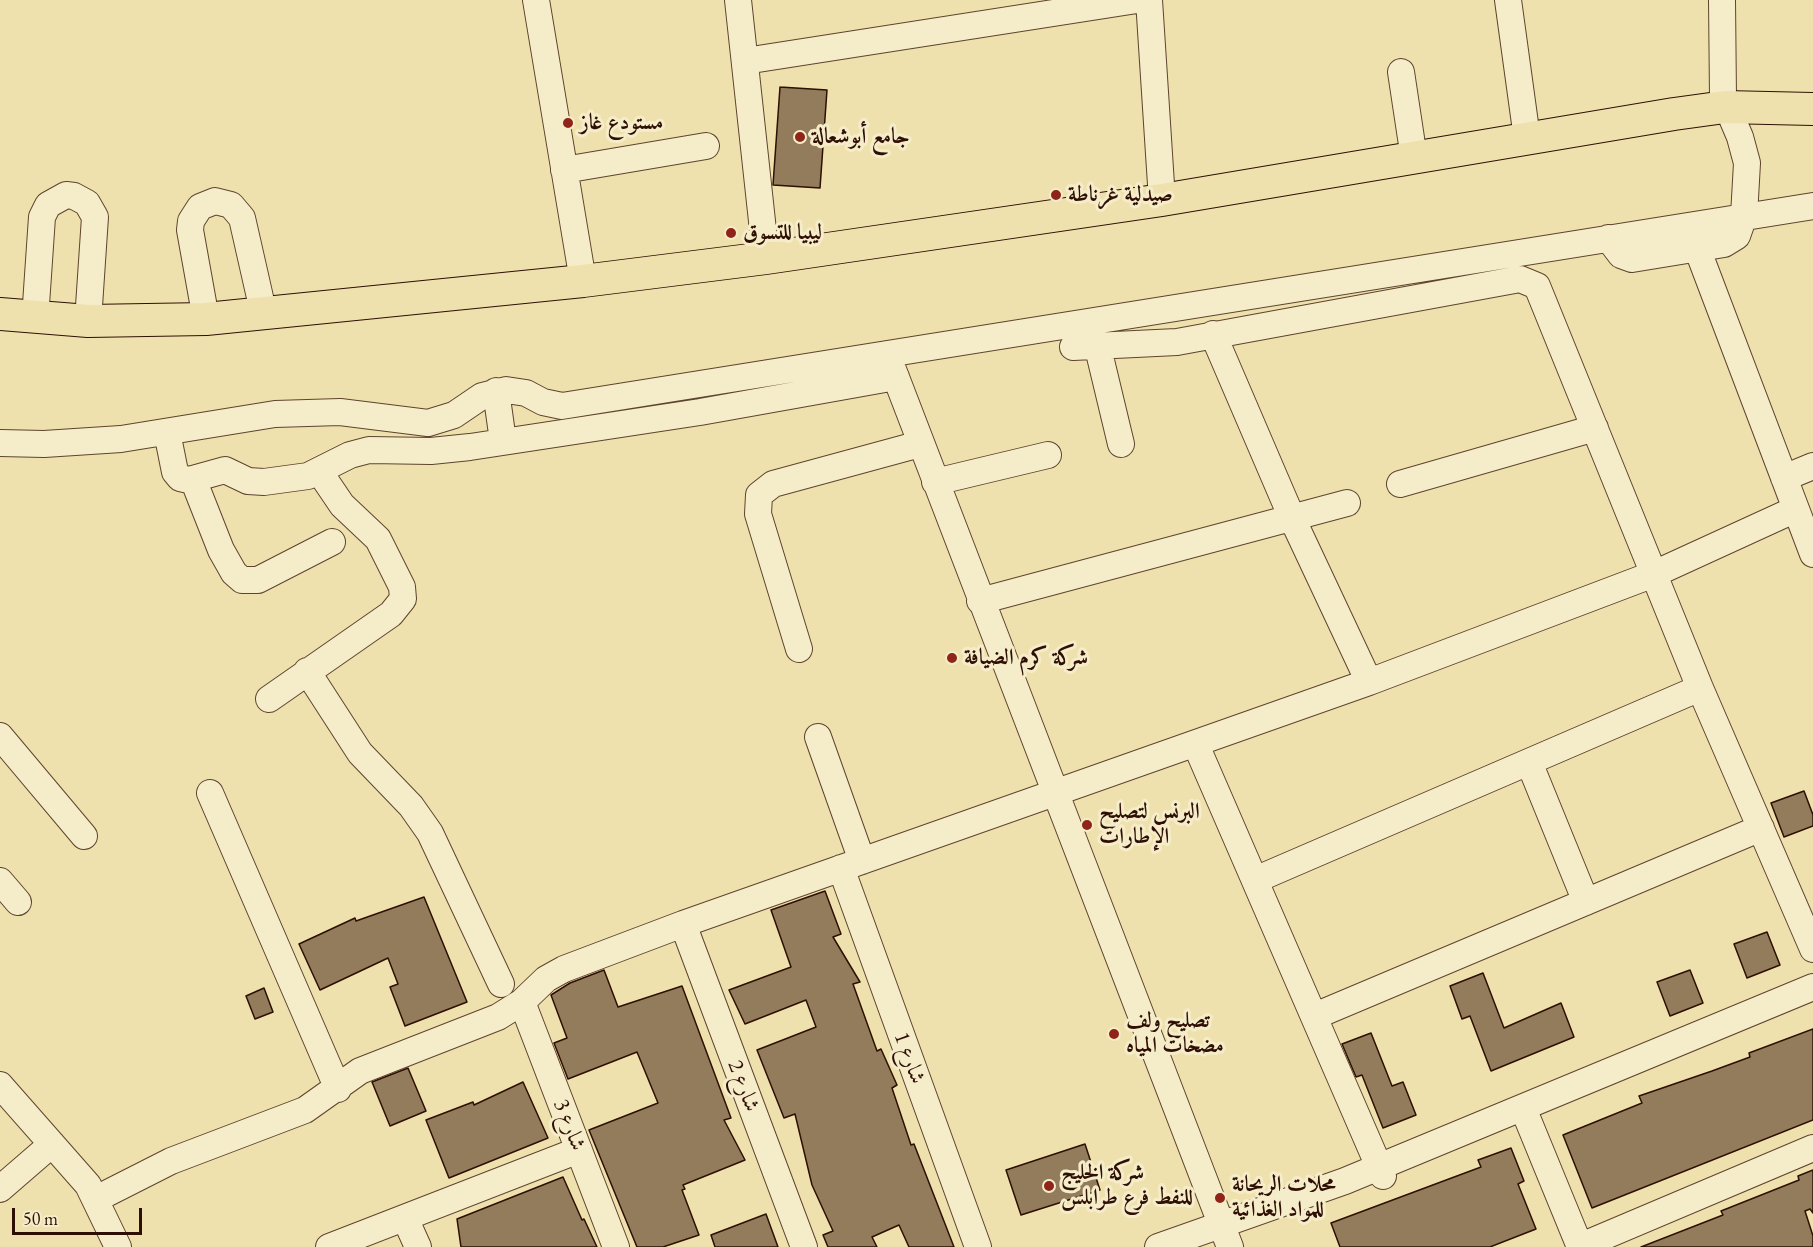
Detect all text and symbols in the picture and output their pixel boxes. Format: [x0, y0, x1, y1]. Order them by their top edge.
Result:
place label: مستودع غاز [580, 110, 663, 136]
marker: مستودع غاز [561, 116, 575, 130]
place label: جامع أبوشعالة [812, 124, 909, 150]
marker: جامع أبوشعالة [793, 130, 807, 144]
place label: صيدلية غرناطة [1068, 182, 1173, 208]
marker: صيدلية غرناطة [1049, 188, 1063, 202]
place label: ليبيا للتسوق [743, 220, 822, 246]
marker: ليبيا للتسوق [724, 226, 738, 240]
place label: شركة كرم الضيافة [964, 645, 1088, 671]
marker: شركة كرم الضيافة [945, 651, 959, 665]
place label: البرنس لتصليح الإطارات [1099, 799, 1200, 850]
marker: البرنس لتصليح الإطارات [1080, 818, 1094, 832]
place label: تصليح ولف مضخات المياه [1126, 1008, 1224, 1060]
marker: تصليح ولف مضخات المياه [1107, 1027, 1121, 1041]
street label: شارع 1 [888, 1029, 930, 1087]
street label: شارع 2 [721, 1056, 765, 1116]
street label: شارع 3 [547, 1095, 591, 1155]
place label: شركة الخليج للنفط فرع طرابلس [1061, 1160, 1193, 1212]
place label: محلات الريحانة للمواد الغذائية [1232, 1172, 1336, 1224]
marker: شركة الخليج للنفط فرع طرابلس [1042, 1179, 1056, 1193]
marker: محلات الريحانة للمواد الغذائية [1213, 1191, 1227, 1205]
scale bar [15, 1196, 146, 1234]
text: 50 m [23, 1207, 58, 1230]

